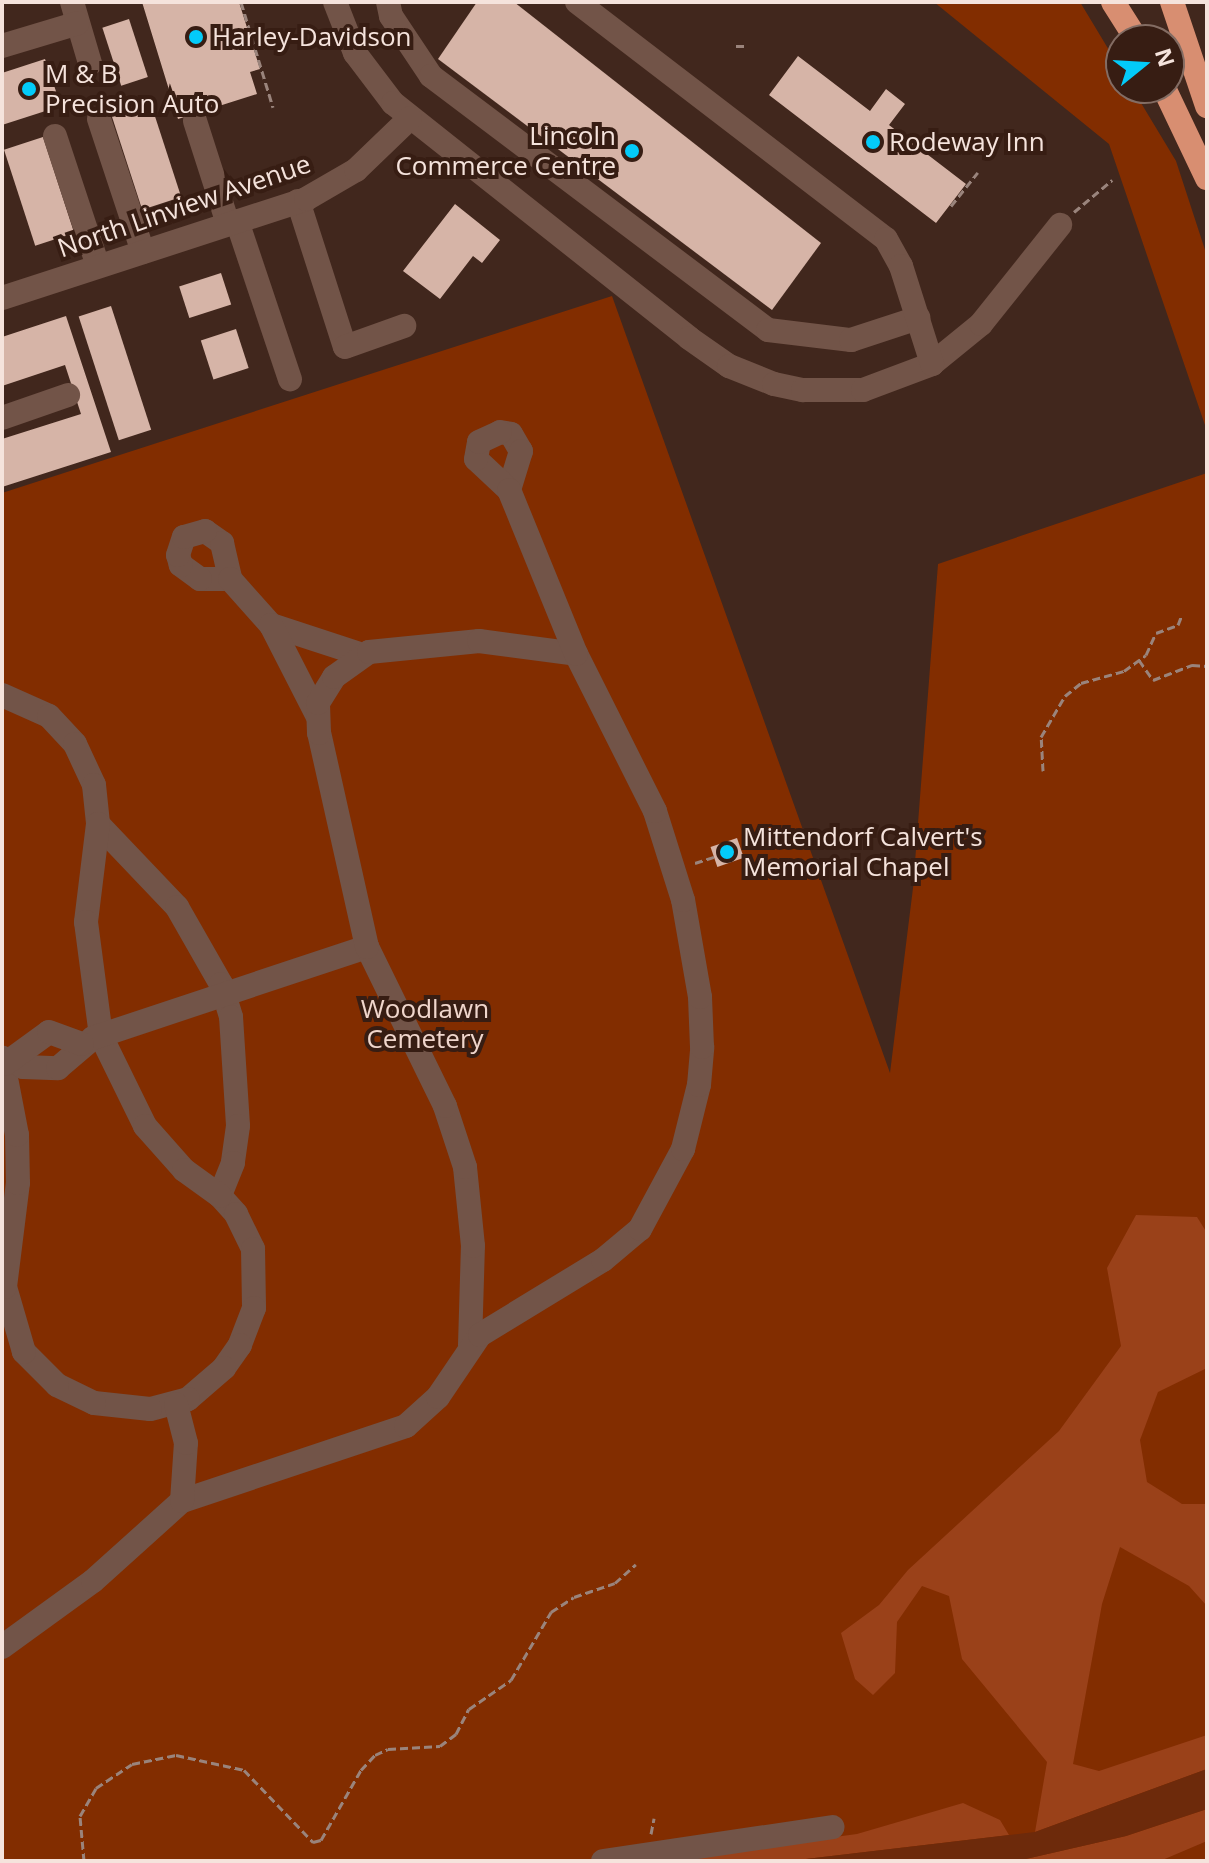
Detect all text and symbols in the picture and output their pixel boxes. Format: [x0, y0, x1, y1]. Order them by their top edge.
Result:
place label: Harley-Davidson [212, 21, 412, 53]
north arrow [1105, 24, 1185, 104]
marker: Harley-Davidson [187, 28, 205, 46]
text: N [1149, 44, 1183, 70]
place label: M & B Precision Auto [45, 58, 219, 120]
marker: M & B Precision Auto [20, 80, 38, 98]
place label: Lincoln Commerce Centre [395, 120, 616, 182]
place label: Rodeway Inn [889, 126, 1045, 158]
marker: Rodeway Inn [864, 133, 882, 151]
marker: Lincoln Commerce Centre [623, 142, 641, 160]
street label: North Linview Avenue [53, 148, 315, 264]
place label: Mittendorf Calvert's Memorial Chapel [743, 821, 983, 882]
marker: Mittendorf Calvert's Memorial Chapel [718, 843, 736, 861]
park label: Woodlawn Cemetery [361, 993, 489, 1054]

